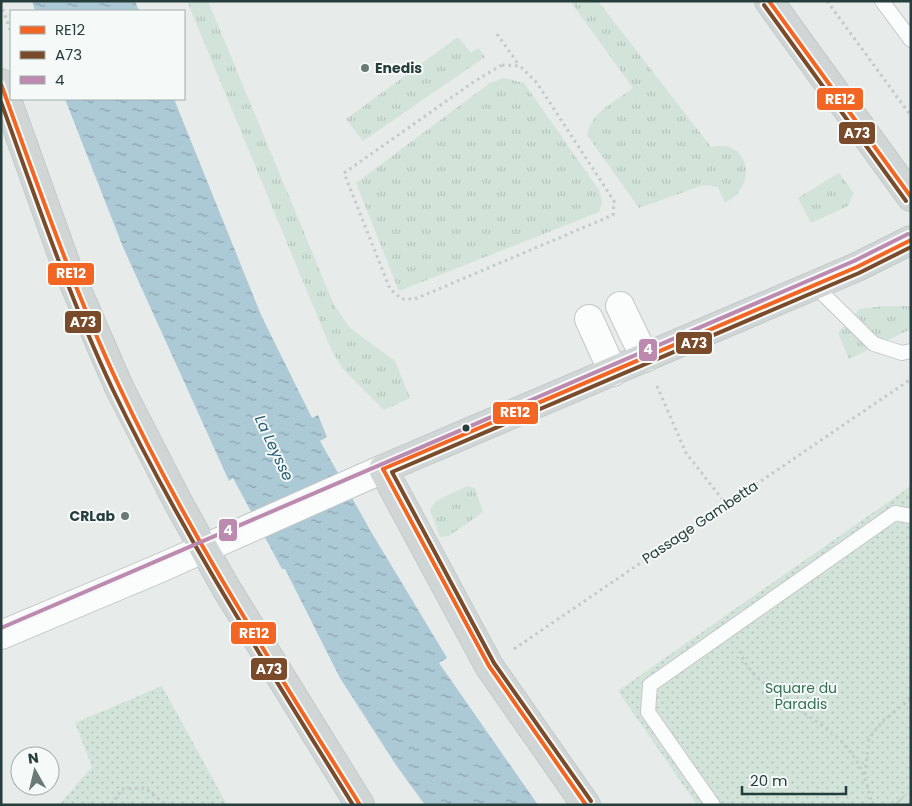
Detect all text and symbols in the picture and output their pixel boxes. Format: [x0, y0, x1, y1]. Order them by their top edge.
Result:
legend [10, 10, 185, 100]
text: RE12 [55, 19, 85, 40]
text: A73 [55, 44, 82, 65]
place label: Enedis [375, 58, 422, 78]
marker: Enedis [359, 62, 371, 74]
text: 4 [55, 69, 64, 90]
line badge: RE12 [816, 87, 864, 111]
text: RE12 [825, 89, 855, 109]
line badge: A73 [838, 121, 876, 145]
text: A73 [844, 123, 870, 143]
line badge: RE12 [47, 262, 95, 286]
text: RE12 [56, 263, 86, 283]
line badge: A73 [64, 310, 102, 334]
text: A73 [70, 312, 96, 332]
line badge: A73 [675, 331, 713, 355]
text: A73 [681, 333, 707, 353]
line badge: 4 [638, 338, 658, 362]
text: 4 [643, 339, 653, 359]
line badge: RE12 [492, 401, 539, 425]
text: RE12 [500, 402, 530, 422]
water label: La Leysse [250, 412, 299, 484]
unlabelled marker [461, 423, 471, 433]
street label: Passage Gambetta [638, 476, 762, 568]
place label: CRLab [70, 506, 115, 526]
marker: CRLab [119, 510, 131, 522]
line badge: 4 [218, 518, 238, 542]
text: 4 [223, 520, 233, 540]
line badge: RE12 [230, 621, 277, 645]
text: RE12 [239, 623, 269, 643]
line badge: A73 [250, 657, 288, 681]
text: A73 [256, 659, 282, 679]
park label: Square du Paradis [765, 678, 837, 714]
north arrow [10, 746, 60, 796]
text: N [27, 747, 40, 769]
scale bar [742, 764, 846, 796]
text: 20 m [750, 770, 788, 791]

